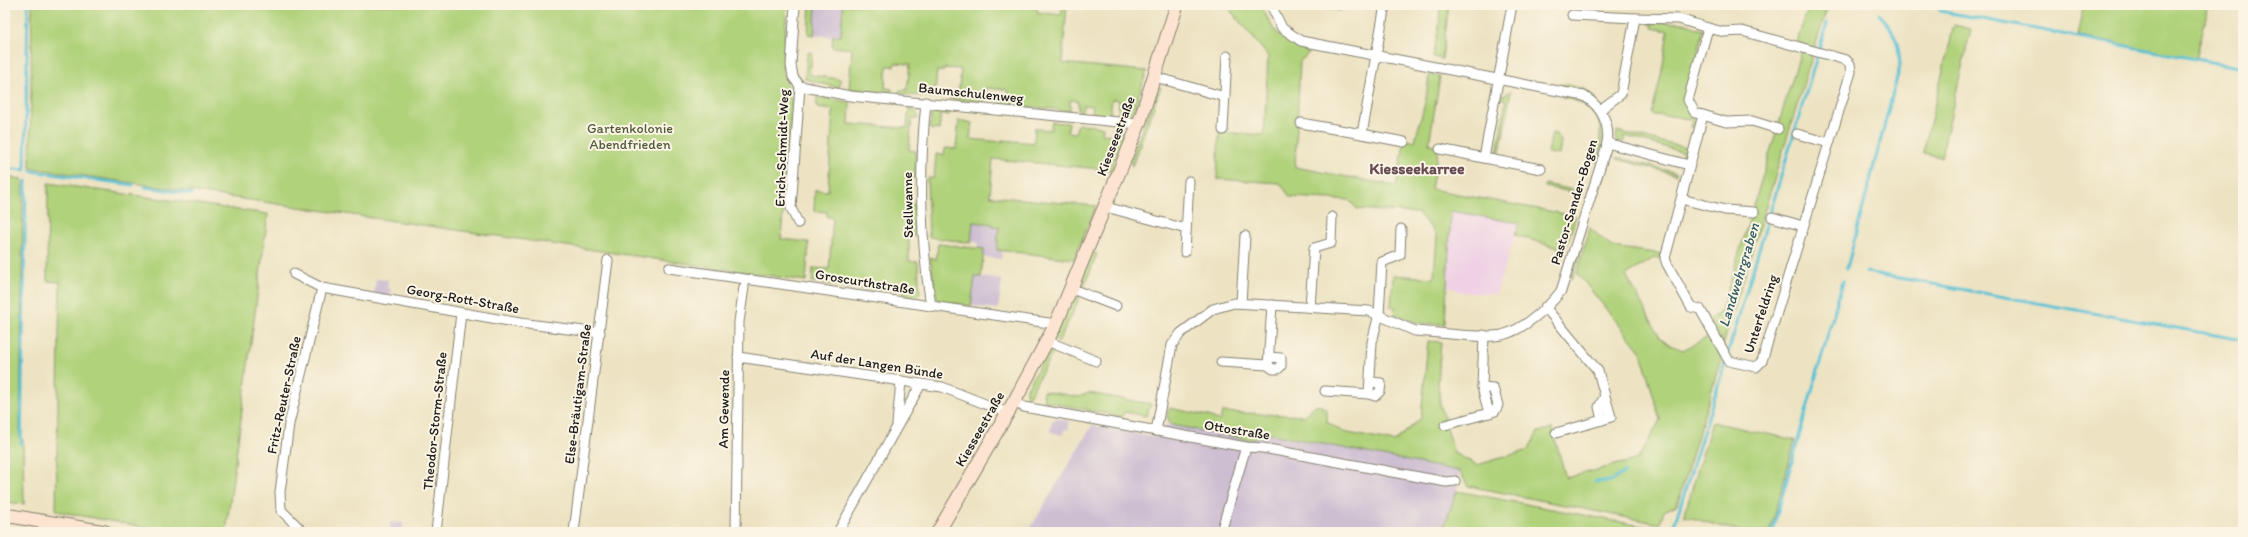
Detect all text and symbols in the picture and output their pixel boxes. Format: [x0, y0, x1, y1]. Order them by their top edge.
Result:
street label: Baumschulenweg [918, 79, 1025, 107]
street label: Erich-Schmidt-Weg [771, 88, 793, 207]
street label: Kiesseestraße [1093, 93, 1139, 178]
park label: Gartenkolonie Abendfrieden [587, 120, 673, 153]
street label: Pastor-Sander-Bogen [1547, 137, 1601, 267]
district label: Kiesseekarree [1369, 159, 1465, 178]
street label: Stellwanne [899, 171, 917, 238]
water label: Landwehrgraben [1715, 220, 1764, 329]
street label: Groscurthstraße [814, 266, 916, 298]
street label: Unterfeldring [1740, 272, 1782, 356]
street label: Georg-Rott-Straße [405, 281, 521, 317]
street label: Else-Bräutigam-Straße [561, 323, 595, 465]
street label: Fritz-Reuter-Straße [263, 334, 305, 456]
street label: Auf der Langen Bünde [810, 345, 945, 383]
street label: Theodor-Storm-Straße [419, 351, 451, 491]
street label: Am Gewende [715, 369, 733, 449]
street label: Kiesseestraße [952, 388, 1009, 470]
street label: Ottostraße [1203, 416, 1271, 444]

